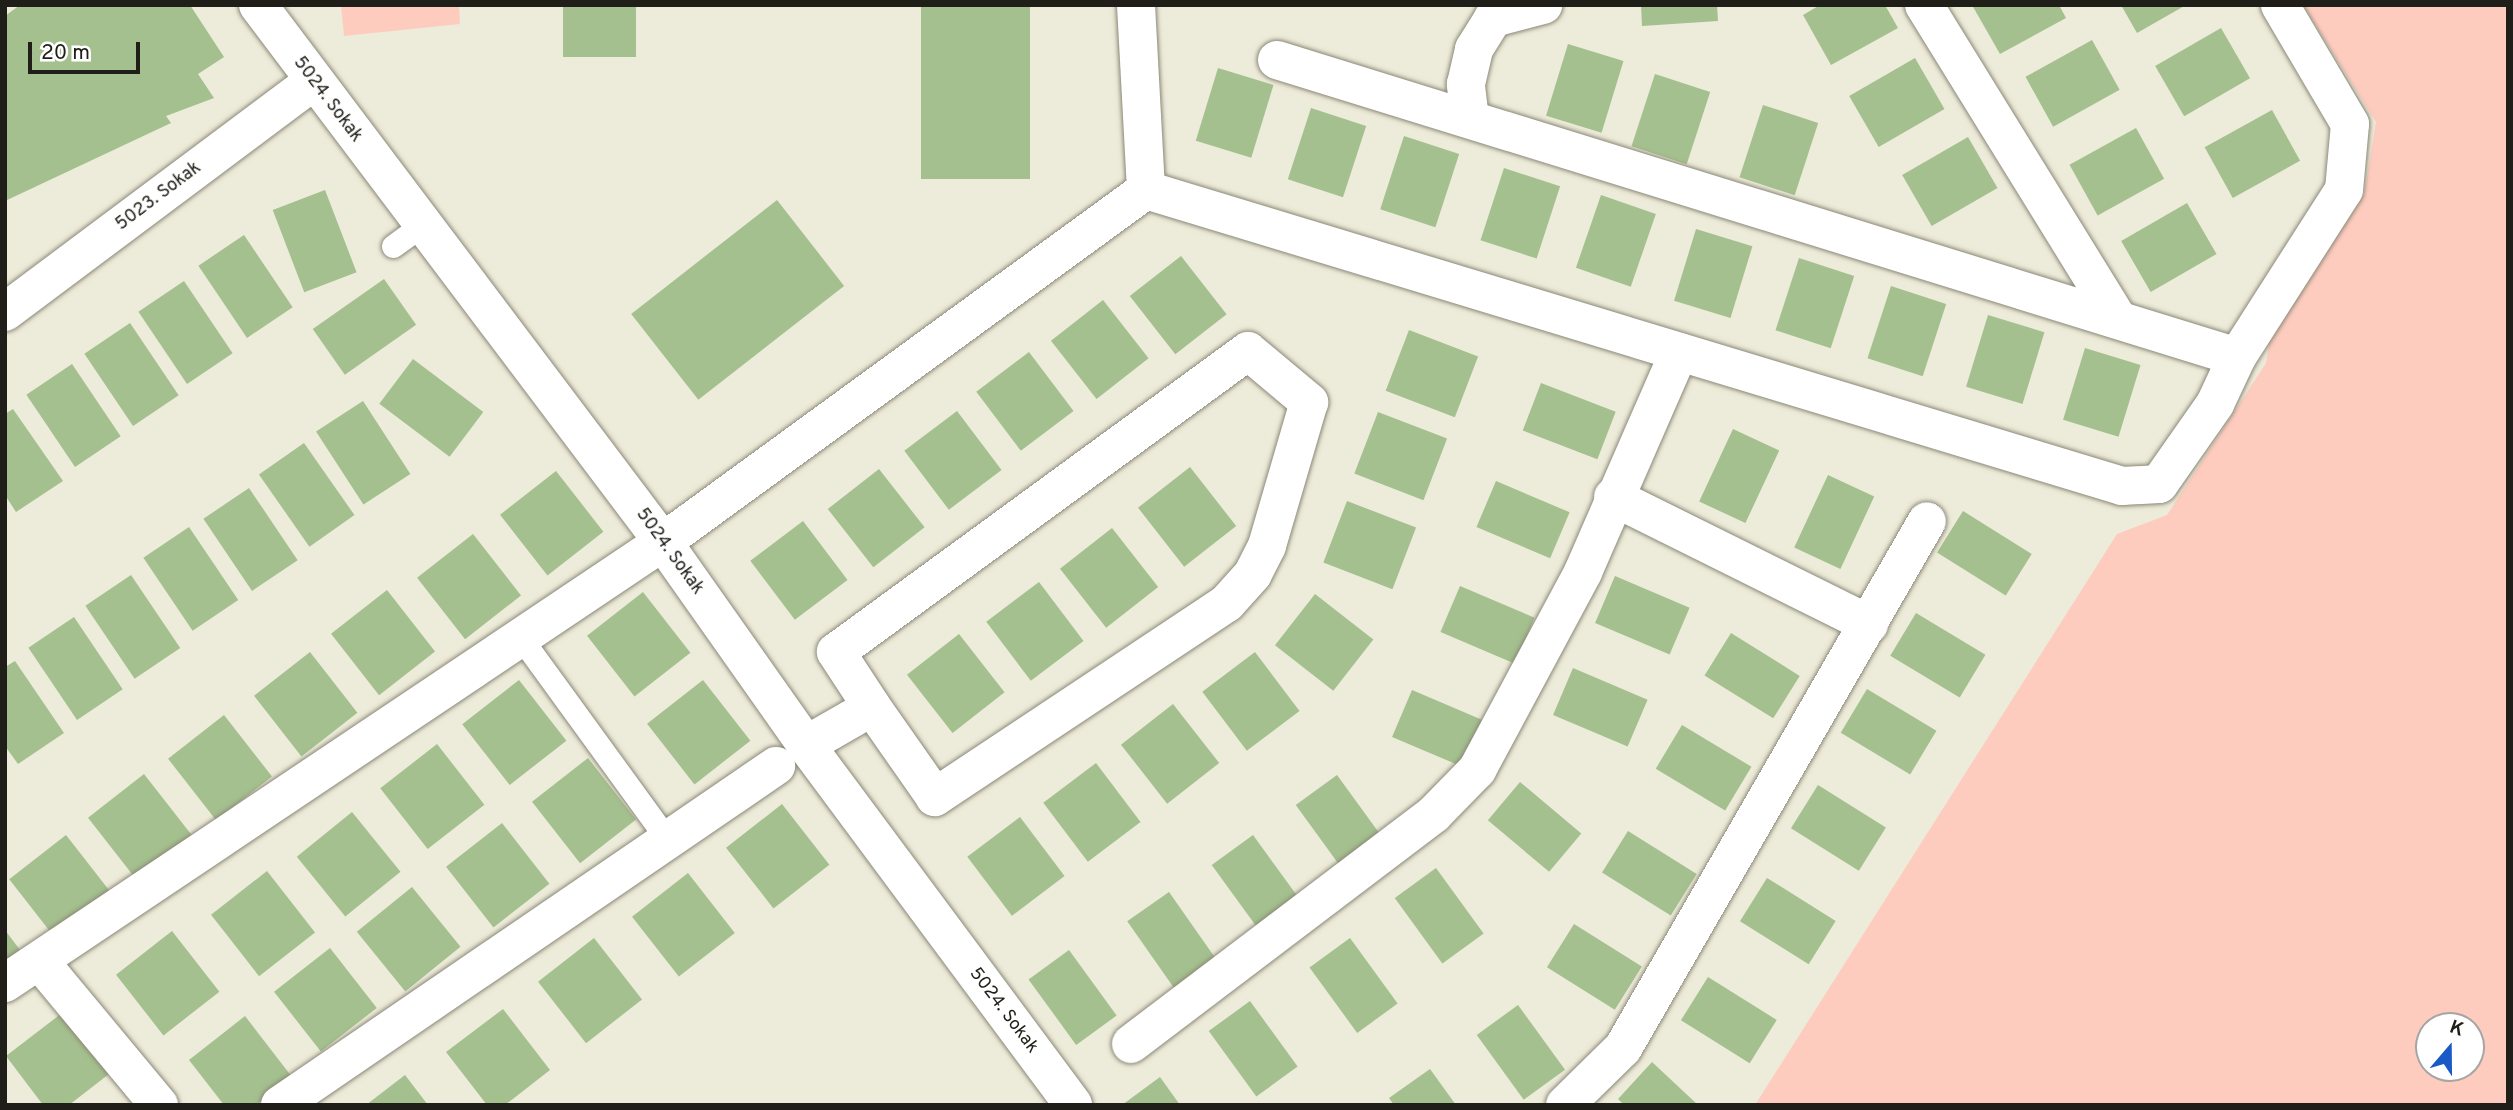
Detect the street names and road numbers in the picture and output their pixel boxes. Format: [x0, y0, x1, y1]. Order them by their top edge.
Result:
street label: 5024. Sokak [288, 53, 366, 147]
street label: 5023. Sokak [112, 158, 206, 236]
street label: 5024. Sokak [630, 505, 708, 599]
street label: 5024. Sokak [964, 964, 1042, 1058]

